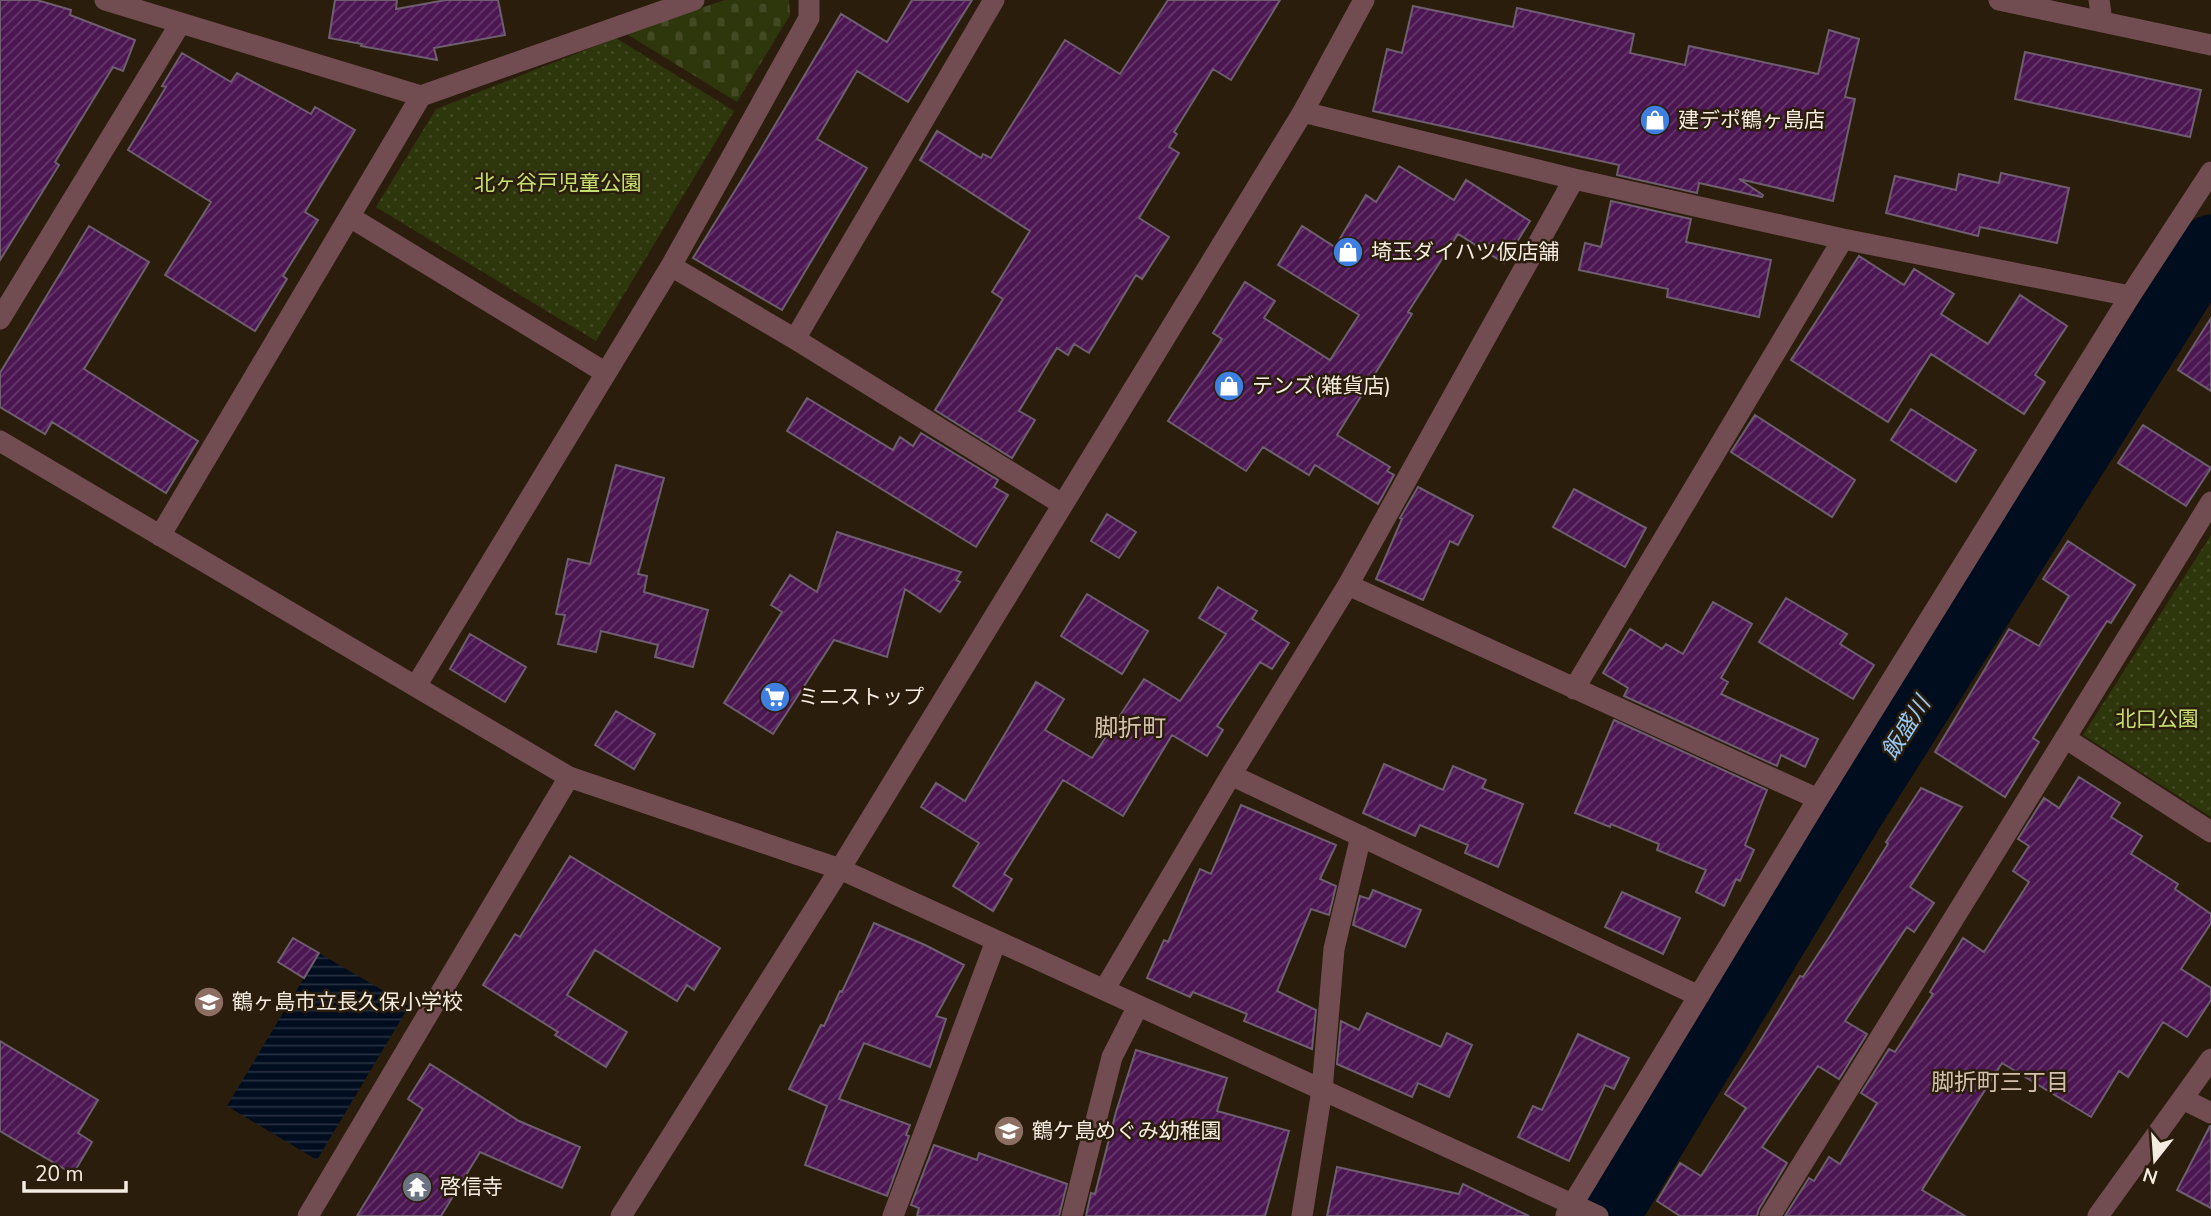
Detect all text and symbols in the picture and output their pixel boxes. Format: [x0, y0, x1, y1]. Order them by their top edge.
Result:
shop icon: 建デポ鶴ヶ島店 [1638, 103, 1672, 137]
place label: 建デポ鶴ヶ島店 [1678, 106, 1825, 134]
park label: 北ヶ谷戸児童公園 [474, 169, 642, 197]
shop icon: 埼玉ダイハツ仮店舗 [1331, 235, 1365, 269]
place label: 埼玉ダイハツ仮店舗 [1371, 238, 1560, 266]
shop icon: テンズ(雑貨店) [1212, 369, 1246, 403]
place label: テンズ(雑貨店) [1252, 372, 1391, 400]
supermarket icon: ミニストップ [758, 680, 792, 714]
place label: ミニストップ [798, 683, 924, 711]
water label: 飯盛川 [1875, 688, 1939, 765]
park label: 北口公園 [2115, 705, 2199, 733]
district label: 脚折町 [1094, 712, 1166, 744]
school or university icon: 鶴ヶ島市立長久保小学校 [192, 985, 226, 1019]
place label: 鶴ヶ島市立長久保小学校 [232, 988, 463, 1016]
district label: 脚折町三丁目 [1931, 1067, 2069, 1098]
school or university icon: 鶴ケ島めぐみ幼稚園 [992, 1114, 1026, 1148]
place label: 鶴ケ島めぐみ幼稚園 [1032, 1117, 1222, 1145]
north arrow [2120, 1125, 2190, 1195]
scale bar [24, 1150, 126, 1194]
text: 20 m [35, 1160, 84, 1188]
text: N [2140, 1161, 2161, 1190]
temple icon: 啓信寺 [400, 1170, 434, 1204]
place label: 啓信寺 [440, 1173, 503, 1201]

